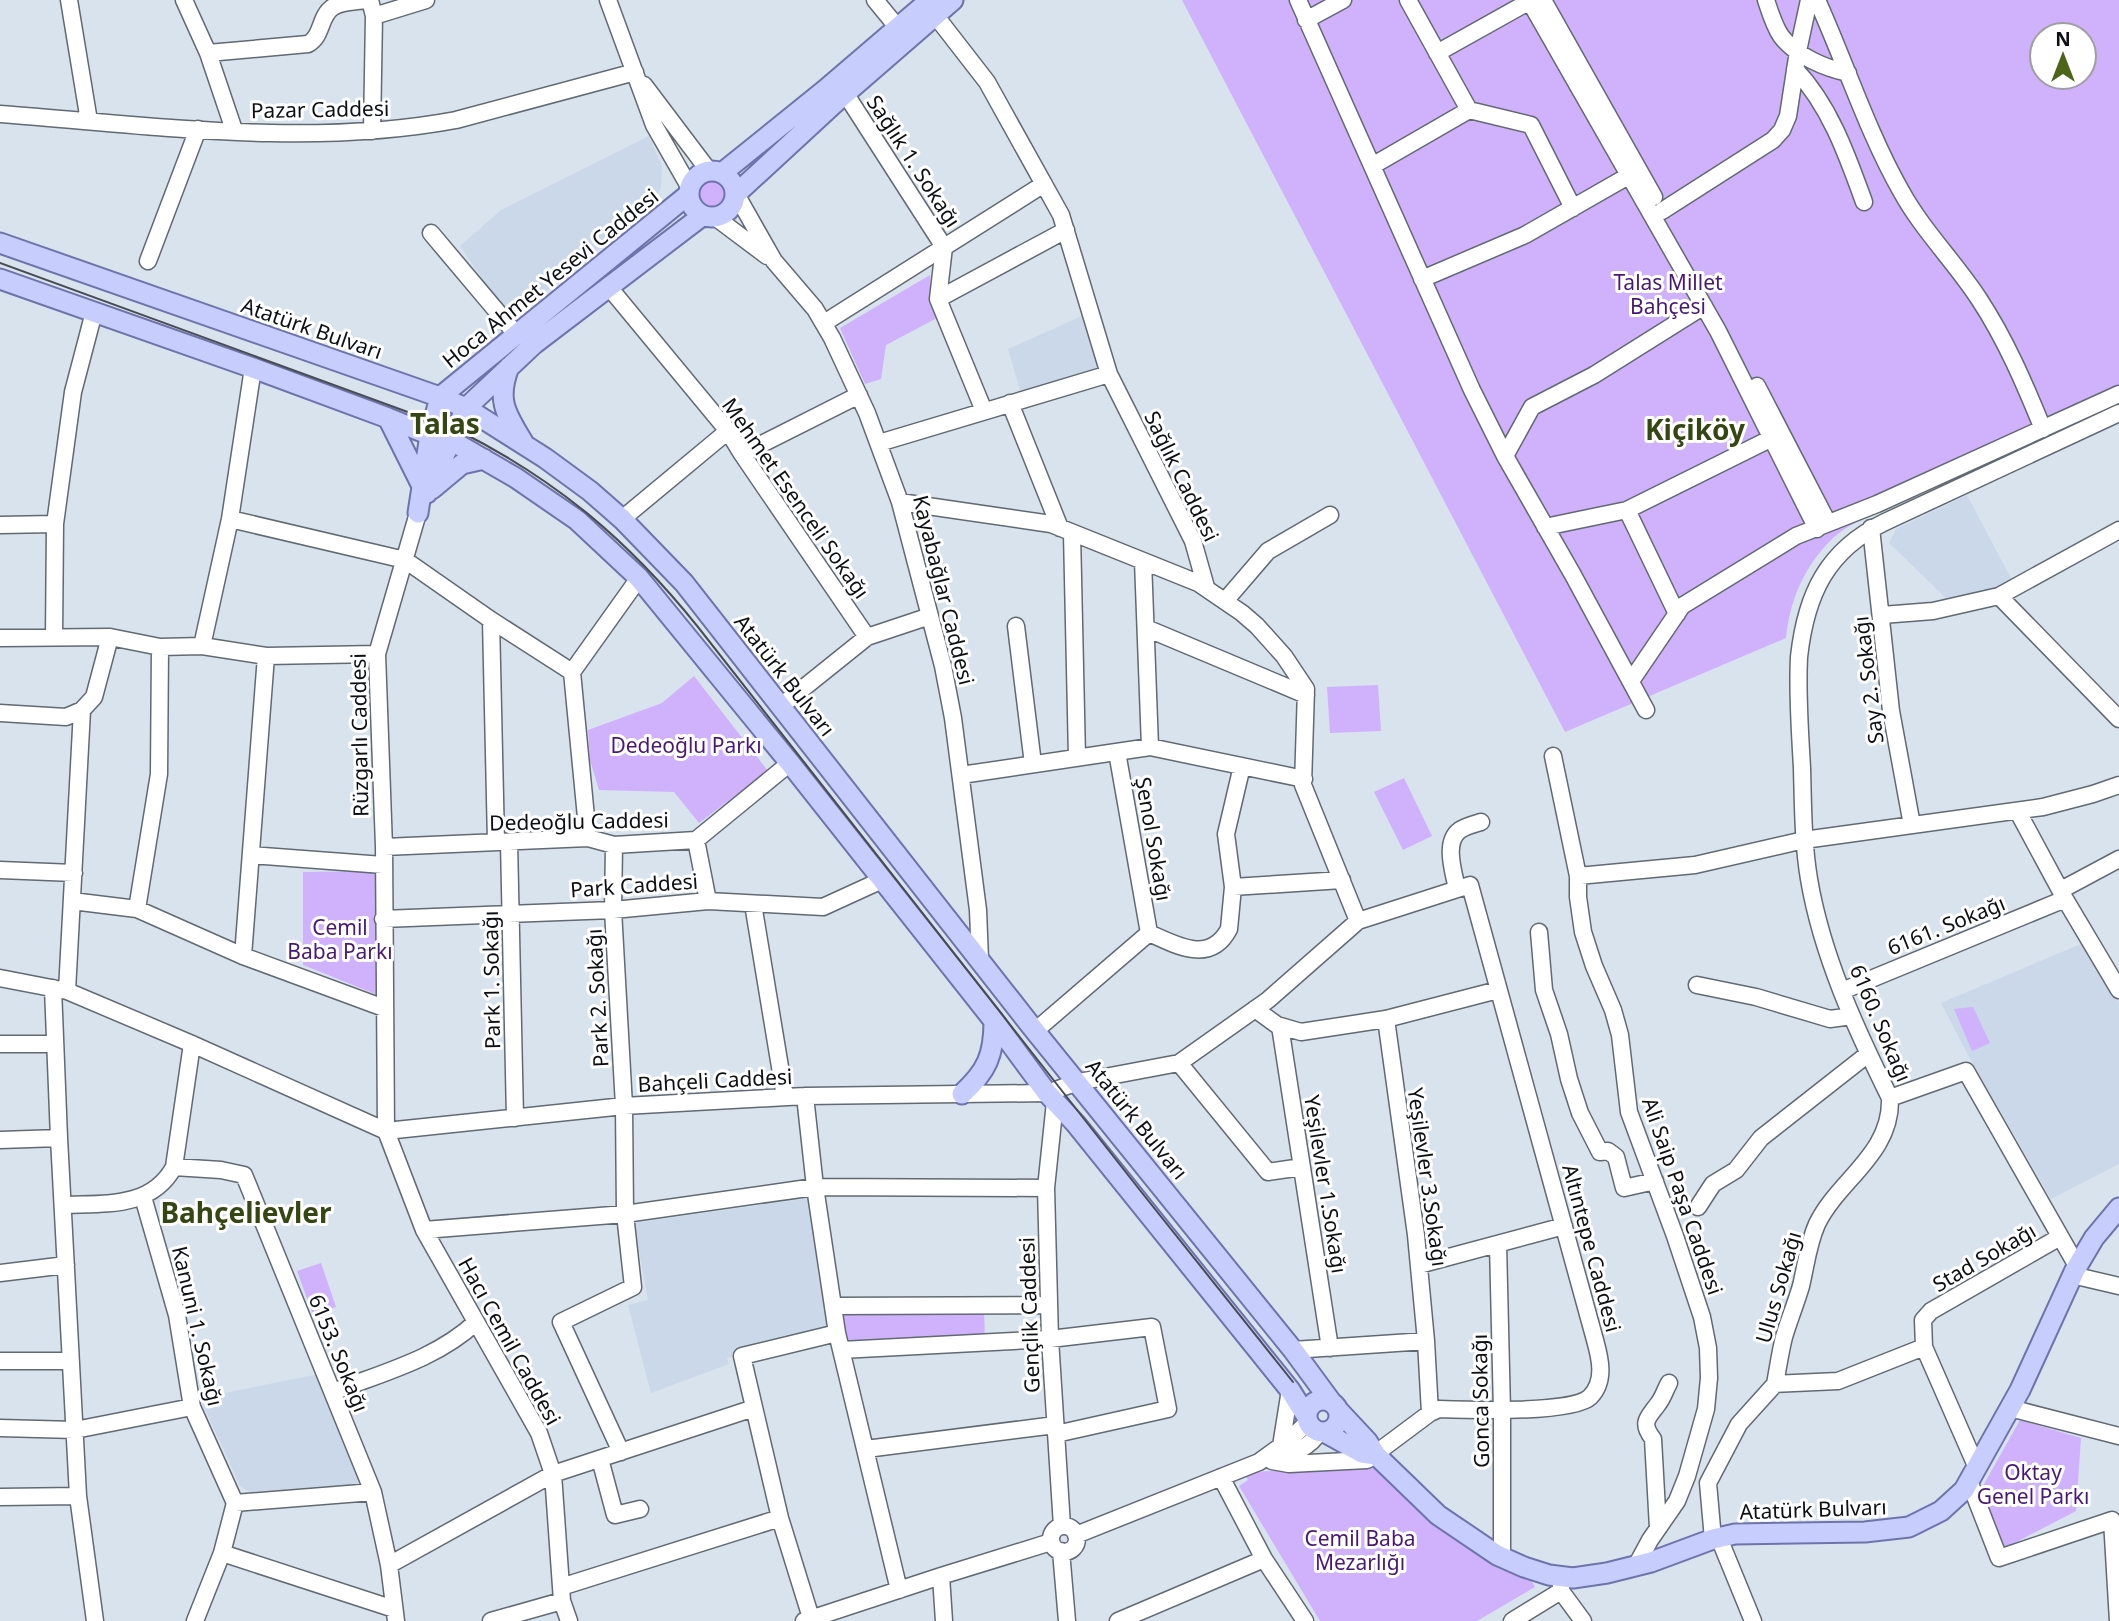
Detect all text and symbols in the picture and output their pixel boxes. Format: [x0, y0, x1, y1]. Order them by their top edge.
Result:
north arrow [2028, 21, 2098, 91]
text: N [2055, 26, 2071, 52]
street label: Sağlık 1. Sokağı [861, 89, 967, 233]
street label: Pazar Caddesi [251, 94, 389, 124]
street label: Hoca Ahmet Yesevi Caddesi [436, 182, 664, 374]
park label: Talas Millet Bahçesi [1613, 268, 1723, 320]
street label: Atatürk Bulvarı [238, 291, 386, 365]
street label: Mehmet Esenceli Sokağı [716, 392, 876, 604]
district label: Talas [410, 404, 480, 442]
street label: Sağlık Caddesi [1138, 406, 1226, 546]
district label: Kiçiköy [1645, 410, 1745, 448]
street label: Kayabağlar Caddesi [907, 492, 981, 688]
street label: Atatürk Bulvarı [729, 608, 841, 742]
street label: Say 2. Sokağı [1846, 615, 1890, 745]
street label: Rüzgarlı Caddesi [344, 653, 374, 817]
park label: Dedeoğlu Parkı [610, 731, 762, 759]
street label: Şenol Sokağı [1129, 775, 1179, 903]
street label: Dedeoğlu Caddesi [489, 805, 669, 837]
street label: Park Caddesi [569, 867, 699, 903]
street label: 6161. Sokağı [1883, 889, 2009, 961]
street label: Park 1. Sokağı [476, 911, 506, 1049]
park label: Cemil Baba Parkı [287, 913, 393, 965]
street label: Park 2. Sokağı [579, 928, 615, 1068]
street label: 6160. Sokağı [1844, 960, 1918, 1086]
street label: Atatürk Bulvarı [1080, 1053, 1194, 1185]
street label: Bahçeli Caddesi [637, 1062, 793, 1098]
street label: Yeşilevler 3.Sokağı [1402, 1086, 1454, 1268]
street label: Yeşilevler 1.Sokağı [1298, 1093, 1354, 1275]
street label: Ali Saip Paşa Caddesi [1636, 1094, 1730, 1298]
street label: Altıntepe Caddesi [1556, 1161, 1628, 1335]
district label: Bahçelievler [160, 1193, 332, 1231]
street label: Stad Sokağı [1927, 1216, 2041, 1298]
street label: Ulus Sokağı [1749, 1228, 1807, 1346]
street label: Gençlik Caddesi [1012, 1237, 1046, 1393]
street label: Kanuni 1. Sokağı [166, 1243, 230, 1409]
street label: Hacı Cemil Caddesi [452, 1252, 568, 1430]
street label: 6153. Sokağı [303, 1290, 375, 1416]
street label: Gonca Sokağı [1465, 1334, 1495, 1468]
park label: Oktay Genel Parkı [1977, 1458, 2089, 1510]
street label: Atatürk Bulvarı [1739, 1492, 1887, 1526]
park label: Cemil Baba Mezarlığı [1304, 1524, 1416, 1576]

